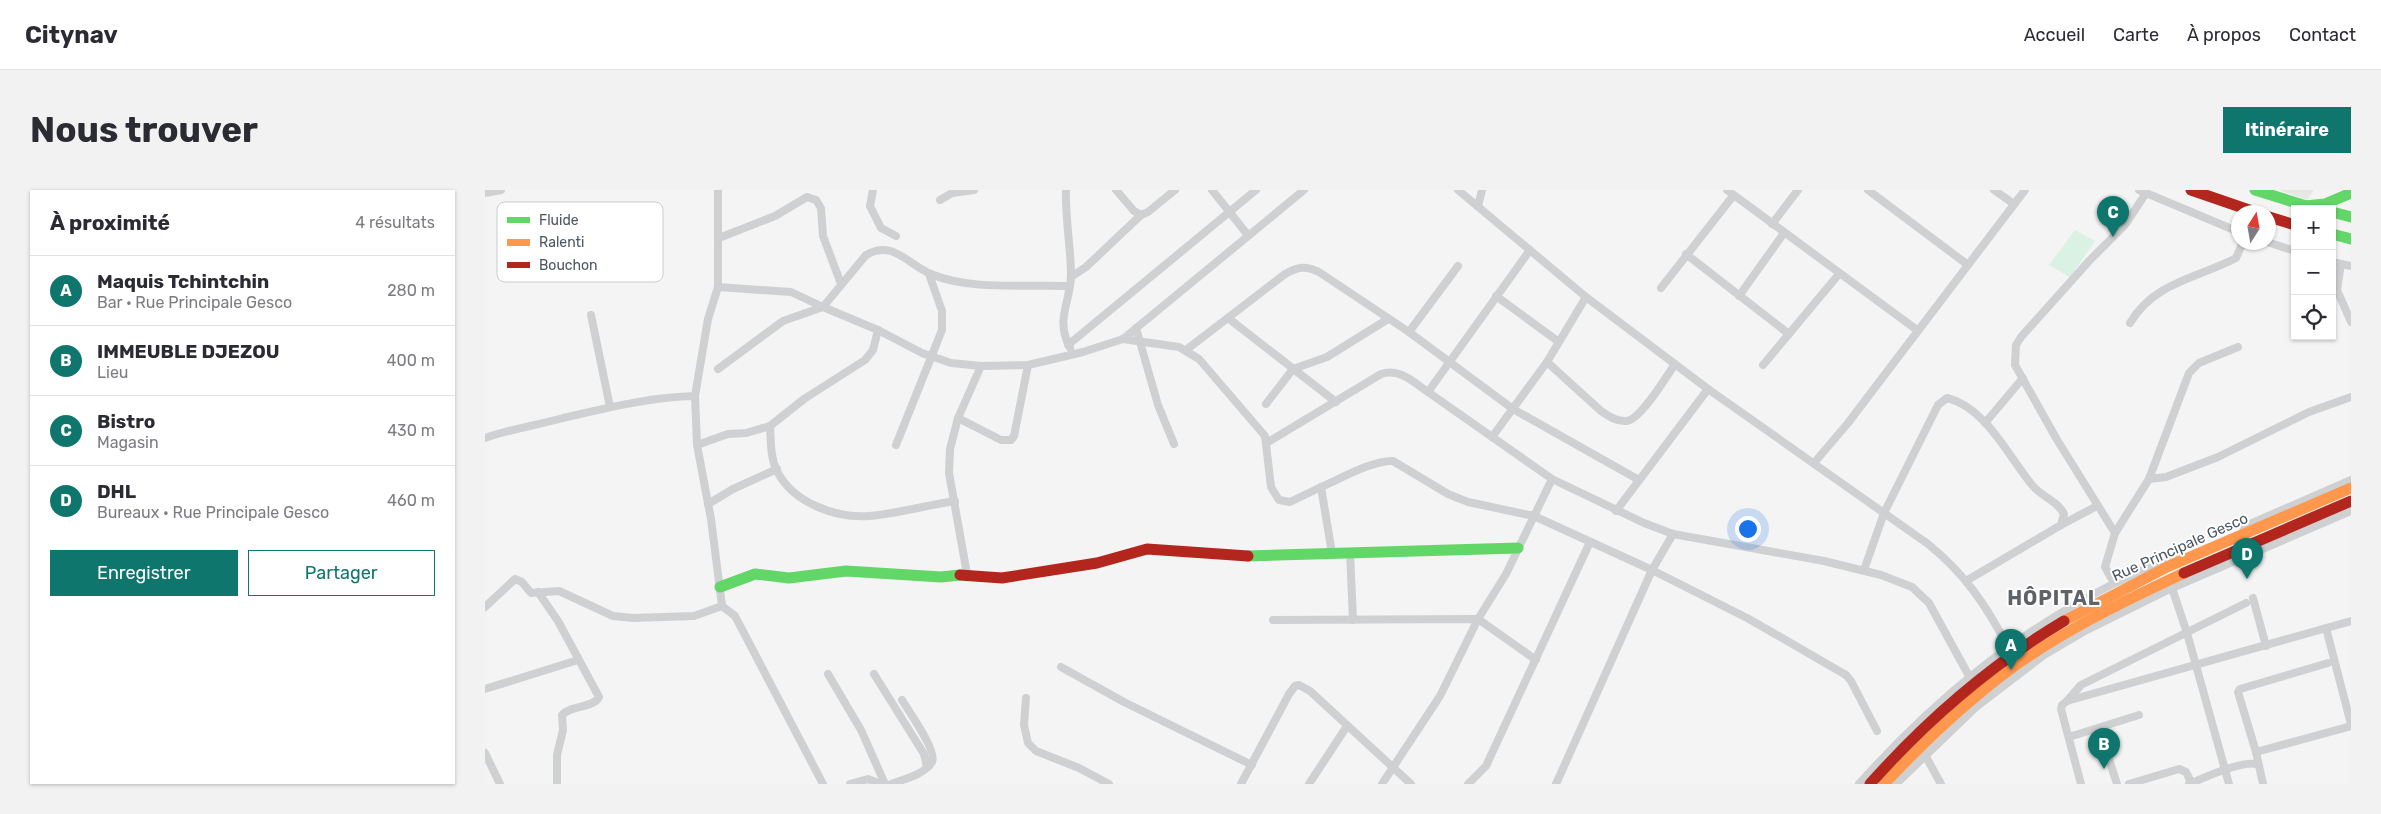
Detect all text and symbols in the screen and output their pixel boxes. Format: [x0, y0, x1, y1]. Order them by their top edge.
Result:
text: Citynav [25, 21, 118, 49]
text: Accueil [2024, 24, 2085, 46]
text: Carte [2113, 24, 2159, 46]
text: À propos [2187, 24, 2261, 46]
text: Contact [2289, 24, 2356, 46]
button: Itinéraire [2223, 107, 2351, 153]
text: Nous trouver [30, 109, 258, 151]
pin: C [2097, 196, 2129, 237]
legend [497, 202, 663, 282]
north arrow [2231, 205, 2276, 250]
map controls [2291, 205, 2336, 340]
button: + [2291, 205, 2336, 250]
text: À proximité [50, 210, 170, 235]
text: Fluide [539, 212, 579, 229]
text: 4 résultats [355, 213, 435, 232]
text: Ralenti [539, 234, 584, 251]
button: − [2291, 250, 2336, 295]
text: Bouchon [539, 257, 598, 274]
text: Maquis Tchintchin [97, 270, 269, 293]
text: A [60, 281, 72, 300]
text: 280 m [387, 281, 435, 300]
text: Bar · Rue Principale Gesco [97, 293, 292, 312]
button: locate [2291, 295, 2336, 340]
text: IMMEUBLE DJEZOU [97, 340, 279, 363]
text: B [60, 351, 72, 370]
text: 400 m [387, 351, 435, 370]
text: Lieu [97, 363, 128, 382]
text: Bistro [97, 410, 155, 433]
text: C [60, 421, 72, 440]
text: 430 m [387, 421, 435, 440]
text: Magasin [97, 433, 159, 452]
text: DHL [97, 480, 136, 503]
text: D [60, 491, 72, 510]
text: 460 m [387, 491, 435, 510]
text: Bureaux · Rue Principale Gesco [97, 503, 329, 522]
street label: Rue Principale Gesco [2109, 509, 2251, 585]
your location [1735, 516, 1761, 542]
pin: D [2231, 538, 2263, 579]
button: Enregistrer [50, 550, 238, 596]
button: Partager [248, 550, 435, 596]
district label: HÔPITAL [2007, 586, 2101, 610]
pin: A [1995, 629, 2027, 670]
pin: B [2088, 728, 2120, 769]

